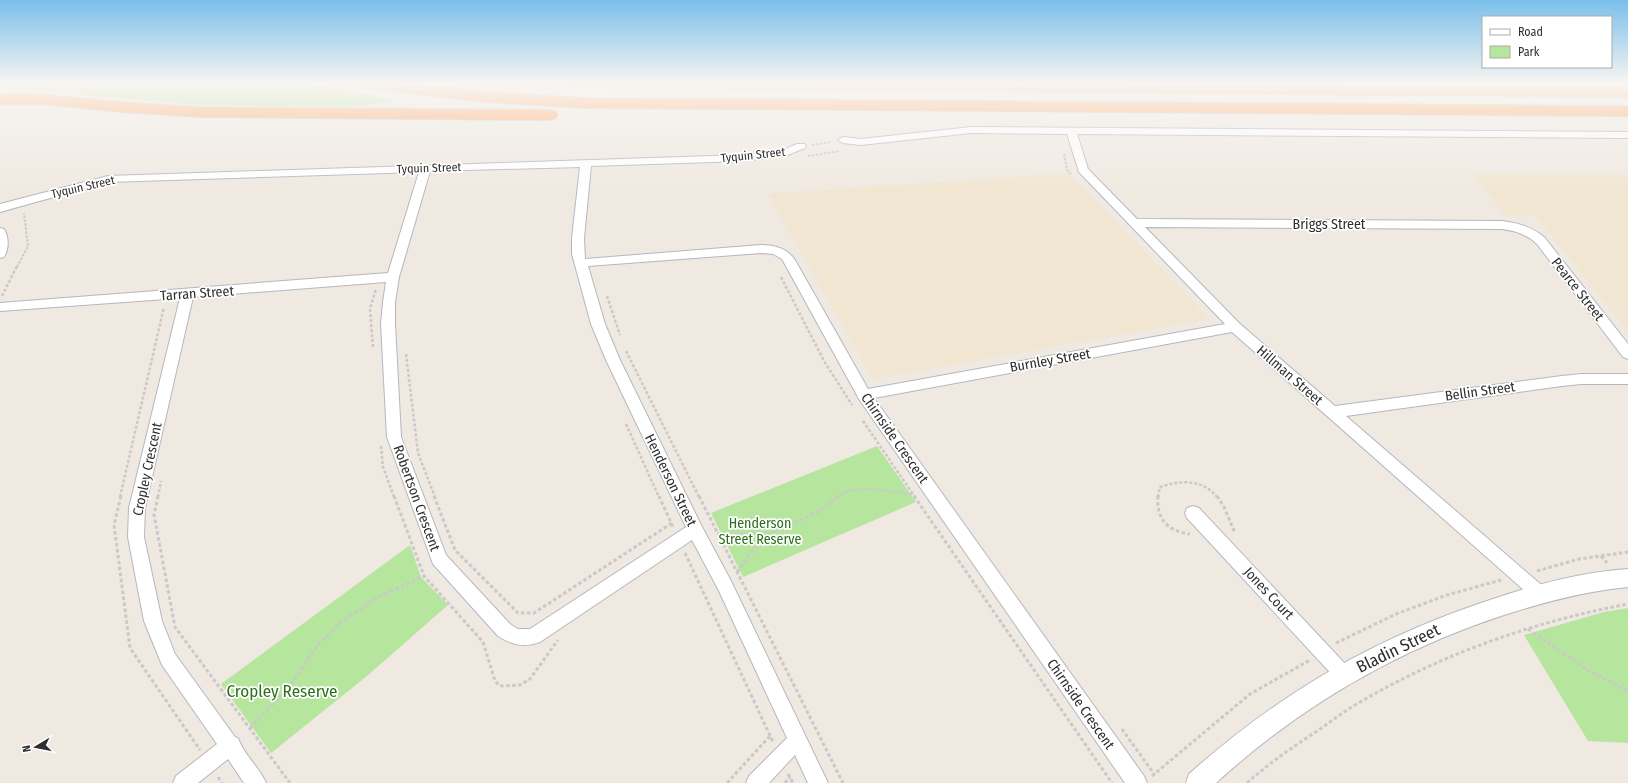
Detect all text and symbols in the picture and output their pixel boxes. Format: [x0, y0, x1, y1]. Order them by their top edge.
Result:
legend [1482, 16, 1612, 68]
text: Road [1518, 25, 1543, 39]
text: Park [1518, 45, 1540, 59]
street label: Tyquin Street [720, 145, 786, 165]
street label: Tyquin Street [396, 160, 462, 176]
street label: Tyquin Street [50, 173, 116, 201]
street label: Briggs Street [1293, 216, 1366, 233]
street label: Pearce Street [1548, 254, 1608, 325]
street label: Tarran Street [160, 282, 235, 305]
street label: Hillman Street [1253, 342, 1327, 409]
street label: Burnley Street [1008, 345, 1092, 376]
street label: Bellin Street [1444, 378, 1517, 405]
street label: Chirnside Crescent [857, 390, 932, 487]
street label: Cropley Crescent [129, 420, 166, 517]
street label: Henderson Street [641, 431, 700, 529]
street label: Robertson Crescent [389, 443, 444, 554]
park label: Henderson Street Reserve [719, 515, 802, 548]
street label: Jones Court [1240, 564, 1298, 623]
street label: Bladin Street [1353, 619, 1444, 678]
street label: Chirnside Crescent [1043, 656, 1118, 753]
park label: Cropley Reserve [226, 681, 338, 702]
north arrow [16, 727, 56, 767]
text: N [20, 744, 34, 753]

